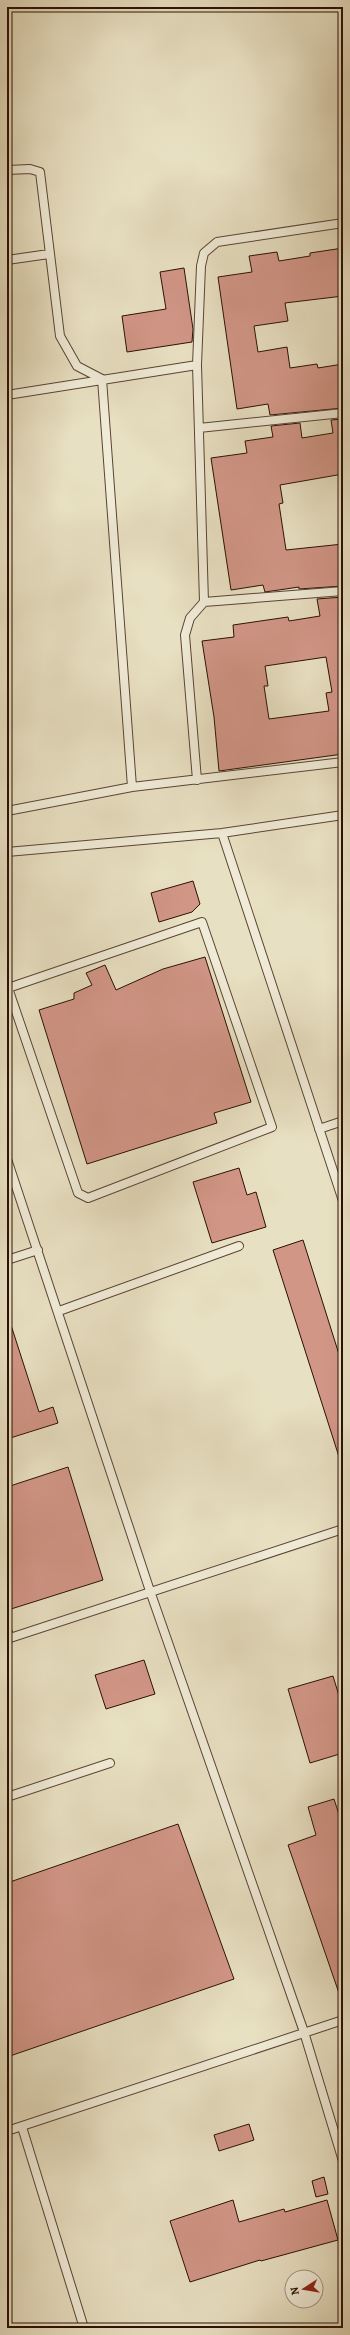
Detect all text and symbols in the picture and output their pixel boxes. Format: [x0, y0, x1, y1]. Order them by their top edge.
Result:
north arrow [284, 2269, 324, 2309]
text: N [287, 2285, 303, 2296]

